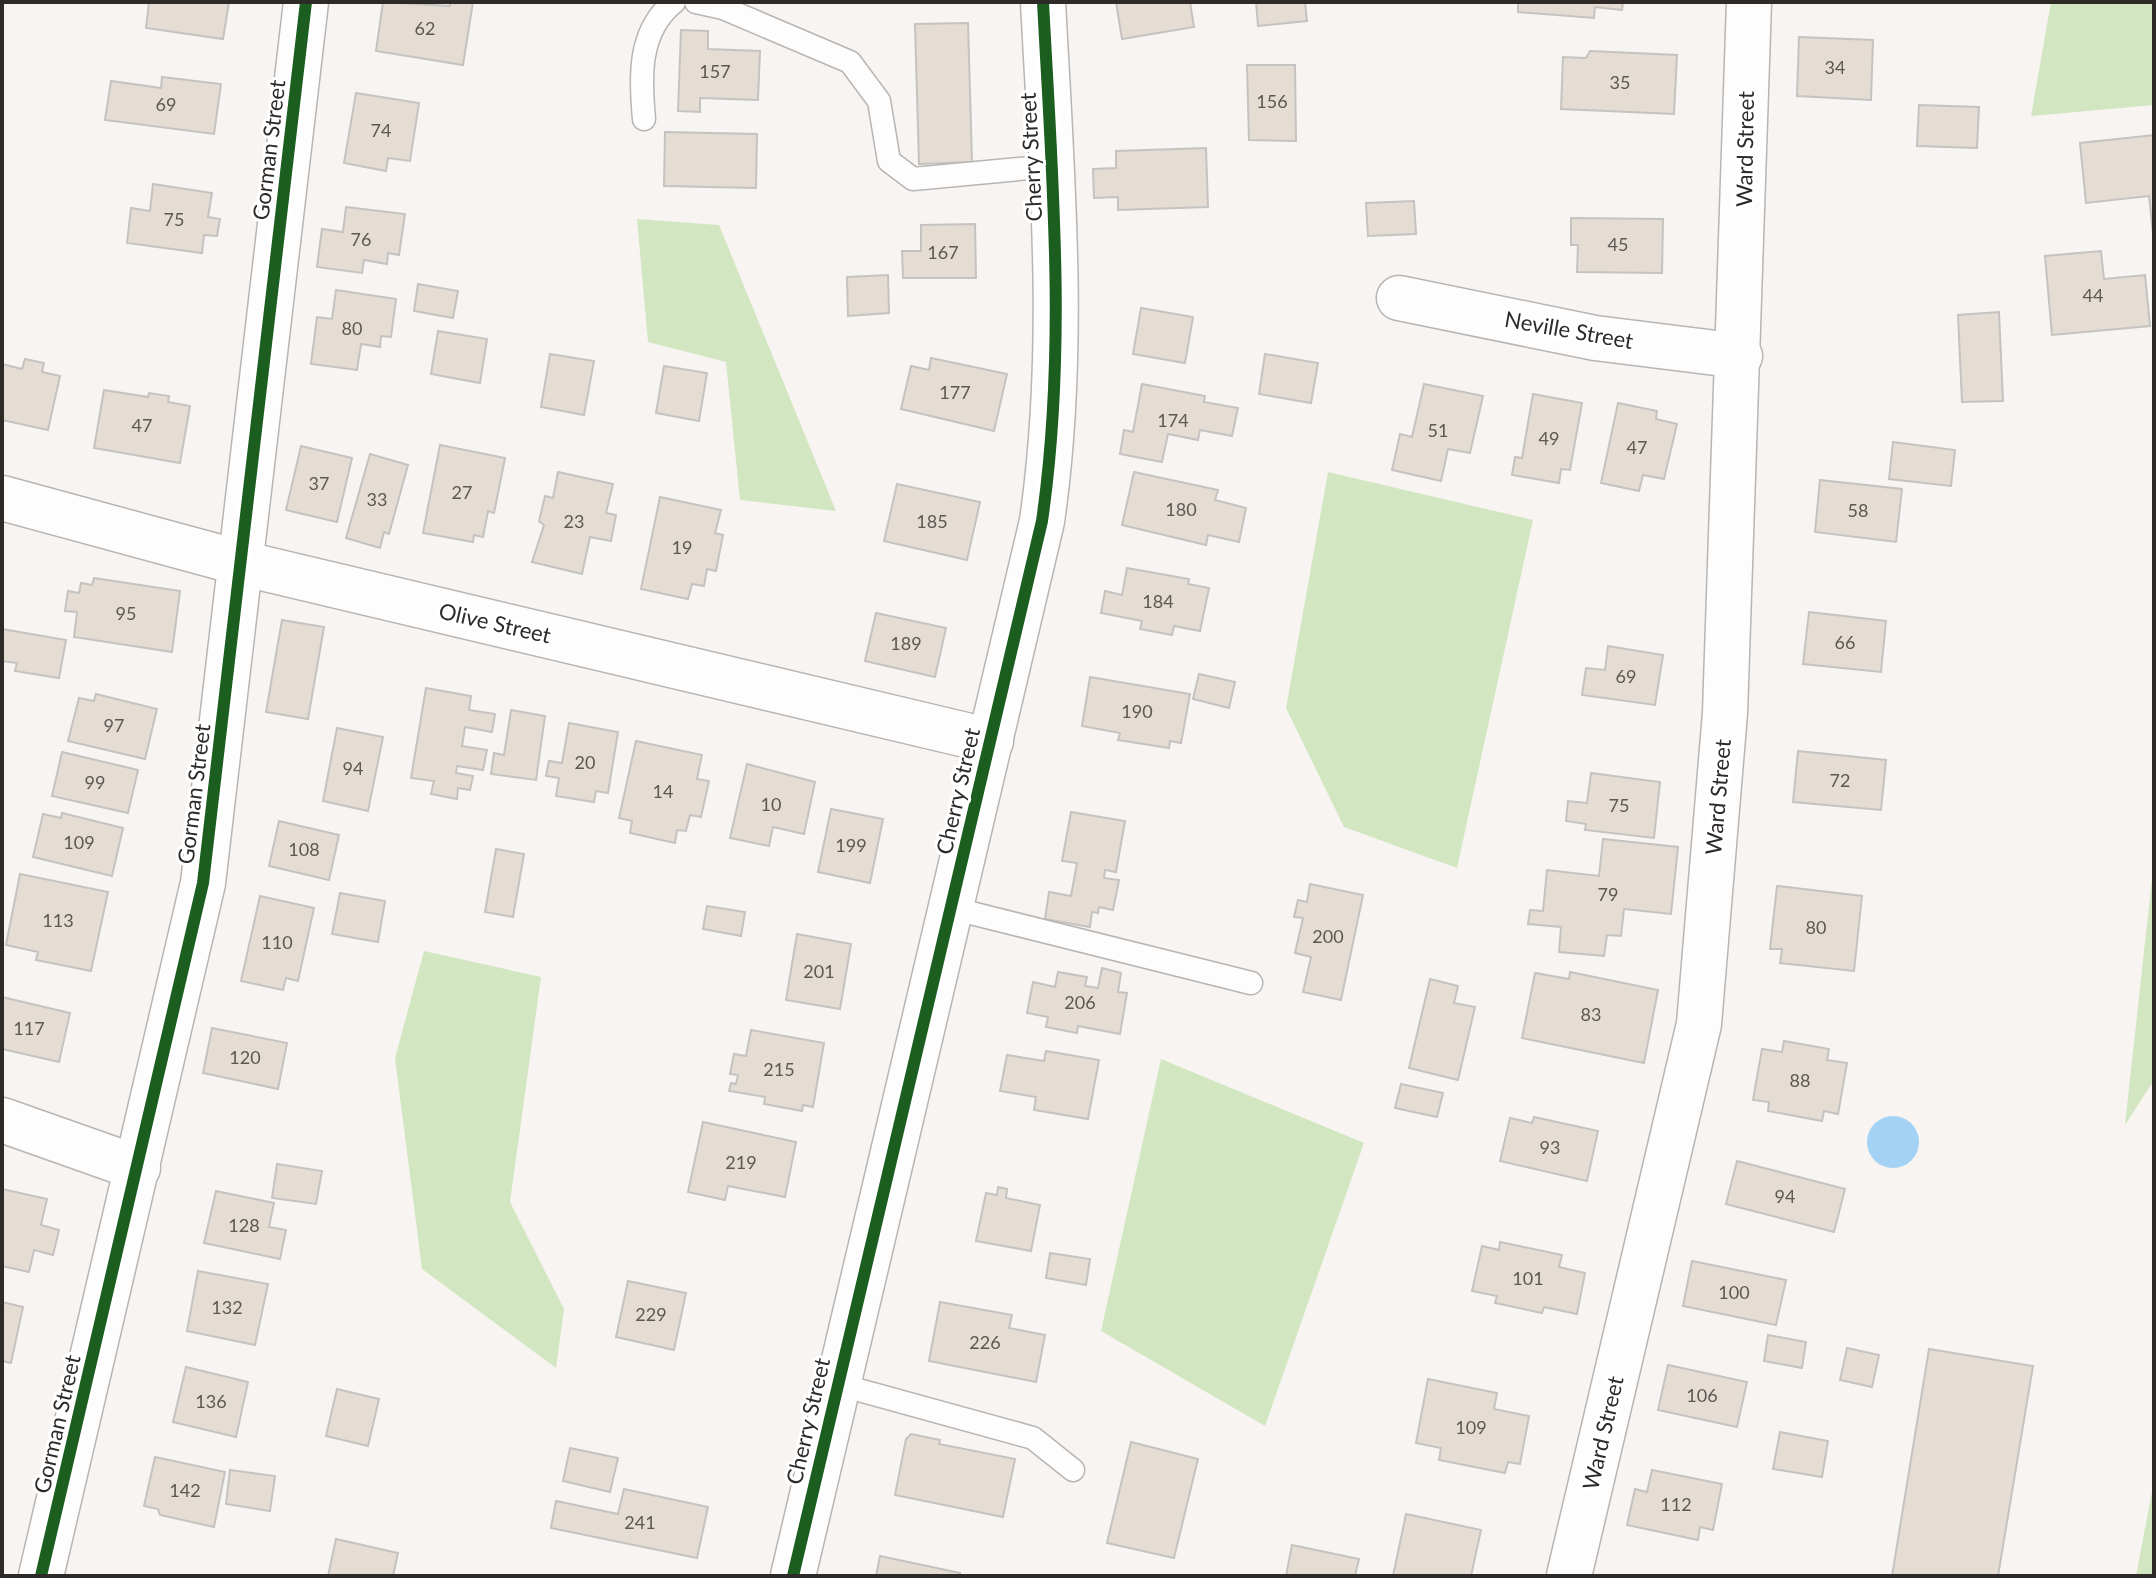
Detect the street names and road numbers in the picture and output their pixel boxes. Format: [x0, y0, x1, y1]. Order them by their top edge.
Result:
street label: Gorman Street [246, 78, 291, 222]
street label: Ward Street [1730, 91, 1759, 207]
street label: Cherry Street [1014, 92, 1047, 222]
street label: Neville Street [1503, 305, 1636, 354]
street label: Olive Street [436, 597, 554, 649]
street label: Gorman Street [171, 722, 216, 866]
street label: Cherry Street [930, 725, 985, 857]
street label: Ward Street [1699, 738, 1736, 856]
street label: Gorman Street [27, 1352, 86, 1496]
street label: Cherry Street [780, 1355, 835, 1487]
street label: Ward Street [1576, 1373, 1629, 1492]

